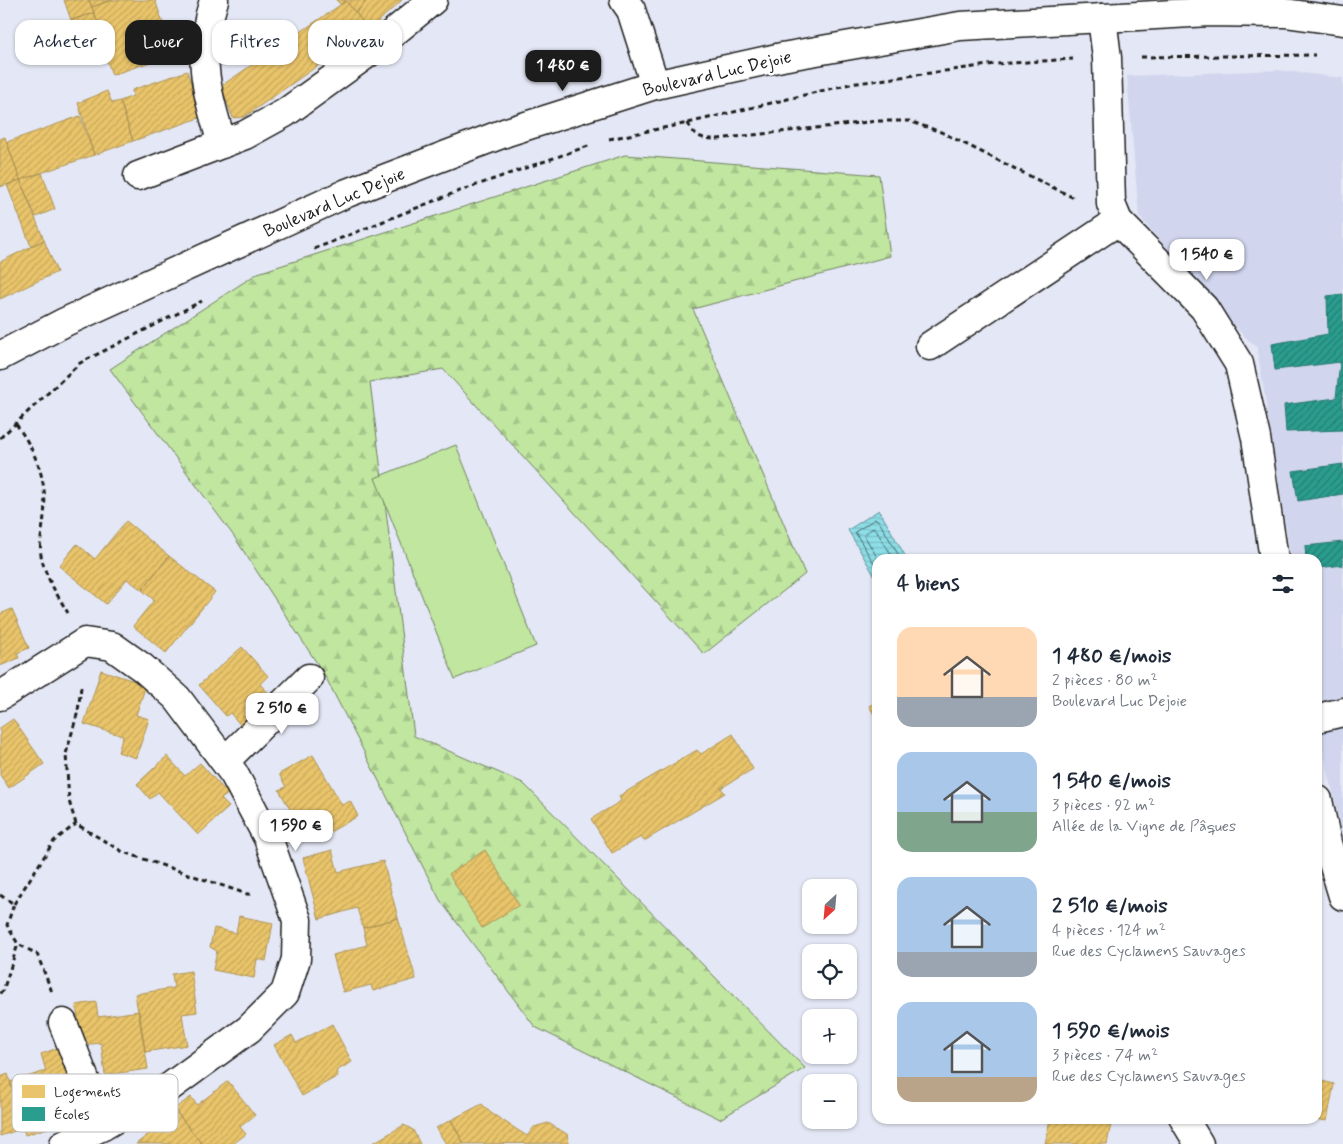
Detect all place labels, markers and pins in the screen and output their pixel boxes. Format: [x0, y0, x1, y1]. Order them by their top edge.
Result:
pin: 1 480 € [517, 49, 609, 92]
pin: 1 540 € [1161, 238, 1253, 281]
pin: 2 510 € [236, 692, 328, 735]
pin: 1 590 € [250, 810, 342, 852]

